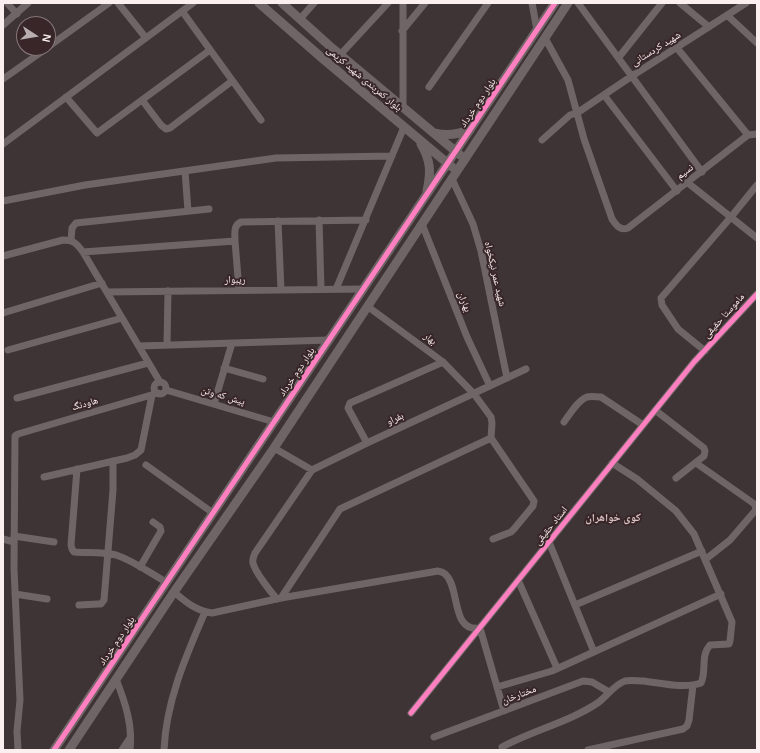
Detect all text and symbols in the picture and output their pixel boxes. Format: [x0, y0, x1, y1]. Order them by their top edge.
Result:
north arrow [16, 16, 56, 56]
street label: شهید کردستانی [629, 29, 683, 69]
text: N [40, 33, 53, 43]
street label: بلوار کمربندی شهید کریمی [324, 44, 404, 114]
street label: بلوار دوم خرداد [457, 76, 499, 130]
street label: نسیم [674, 162, 696, 182]
street label: شهید عمر نیکخواه [482, 240, 508, 308]
street label: ریبوار [224, 274, 246, 286]
street label: بهاران [454, 290, 474, 314]
street label: ماموستا حقیقی [701, 291, 747, 341]
street label: بهار [421, 330, 439, 348]
street label: بلوار دوم خرداد [276, 345, 318, 399]
street label: پیش که وتن [200, 384, 246, 408]
street label: هاودنگ [70, 395, 100, 413]
street label: بفراو [384, 410, 406, 428]
street label: استاد حقیقی [532, 504, 570, 548]
district label: کوی خواهران [585, 511, 641, 525]
street label: بلوار دوم خرداد [96, 614, 138, 668]
street label: مختارخان [500, 683, 538, 707]

